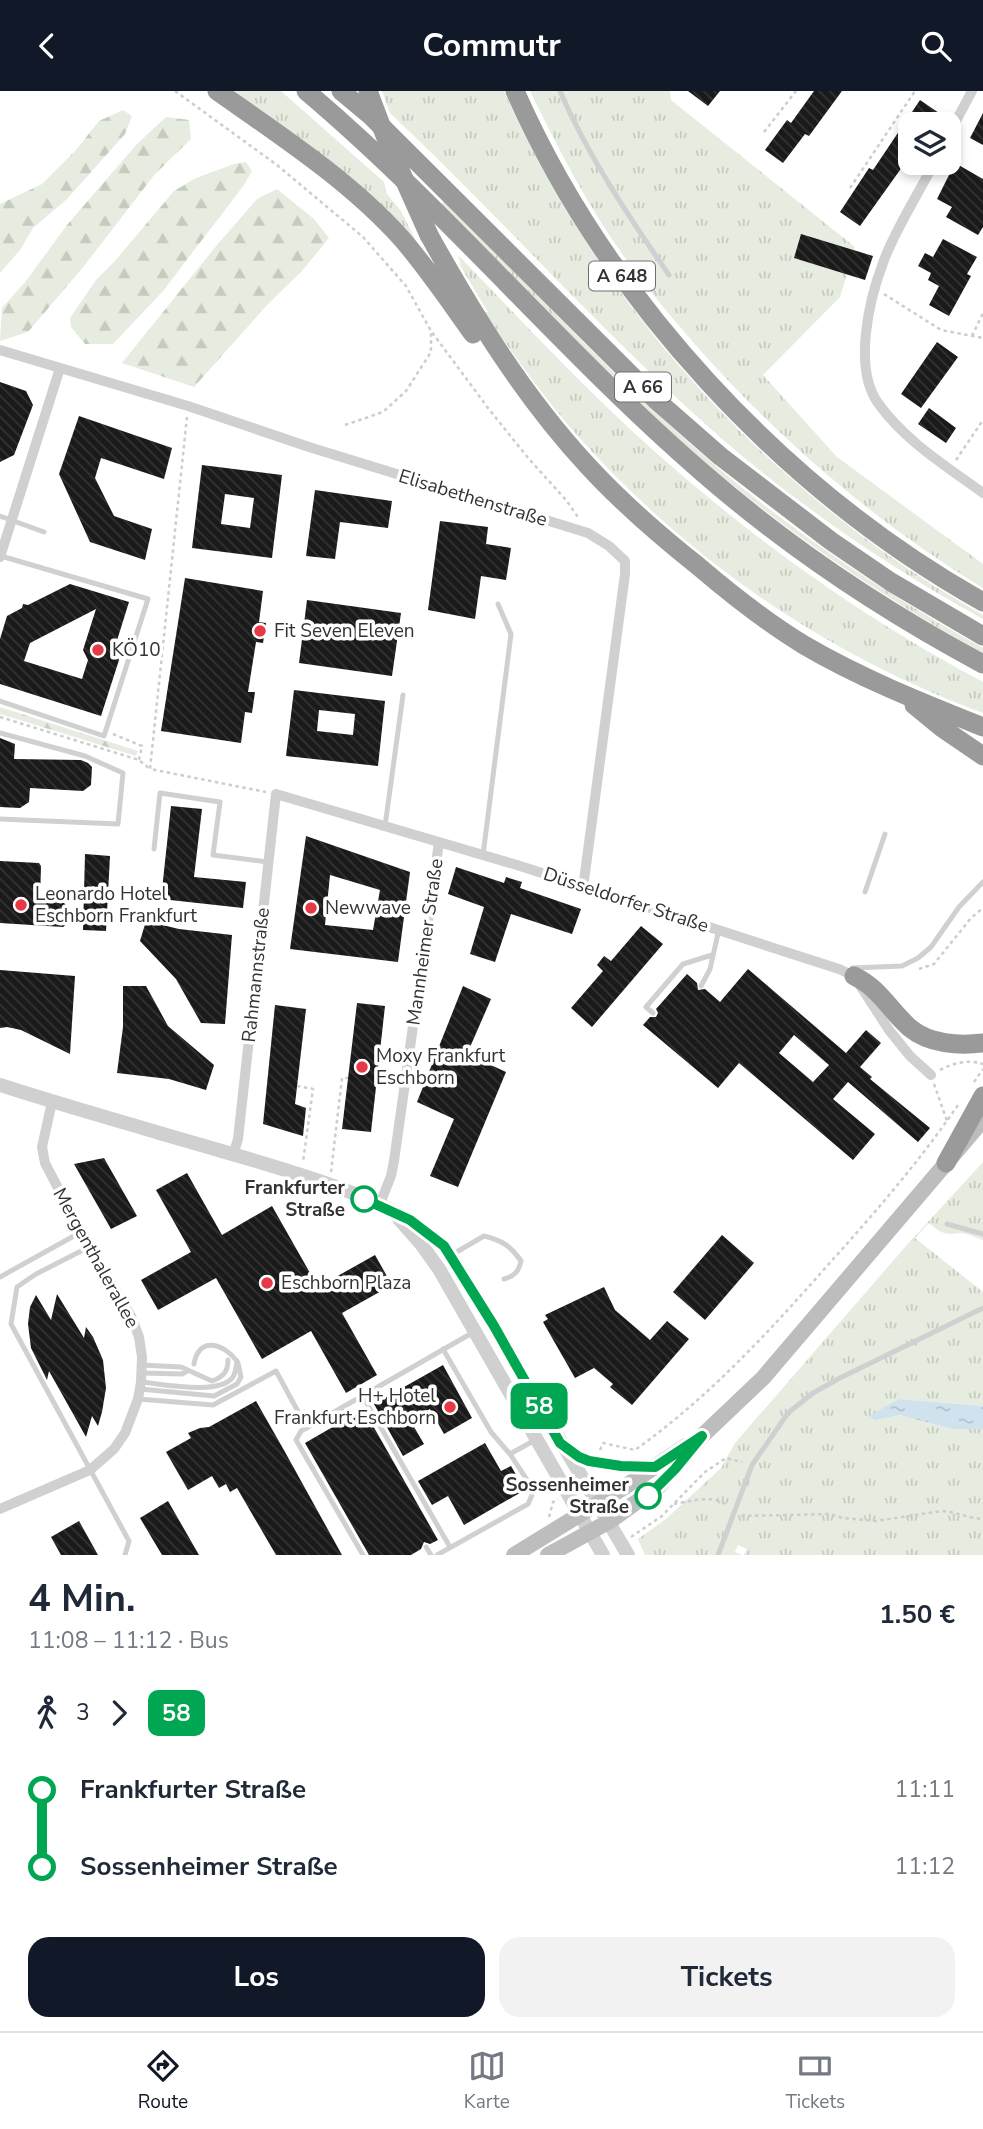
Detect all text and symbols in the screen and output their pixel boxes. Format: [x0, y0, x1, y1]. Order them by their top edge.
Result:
text: Commutr [422, 24, 561, 67]
icon: back [28, 27, 66, 65]
icon: search [917, 27, 955, 65]
map controls [898, 112, 961, 175]
button: layers [898, 112, 961, 175]
road number: A 648 [589, 261, 655, 291]
road number: A 66 [615, 373, 671, 401]
street label: Elisabethenstraße [396, 463, 550, 533]
place label: Fit Seven Eleven [274, 618, 415, 644]
marker: Fit Seven Eleven [252, 623, 268, 639]
place label: KÖ10 [112, 637, 161, 663]
marker: KÖ10 [90, 642, 106, 658]
street label: Mannheimer Straße [400, 857, 450, 1027]
street label: Düsseldorfer Straße [540, 861, 712, 939]
place label: Leonardo Hotel Eschborn Frankfurt [35, 881, 197, 929]
place label: Newwave [325, 895, 411, 921]
marker: Leonardo Hotel Eschborn Frankfurt [13, 897, 29, 913]
marker: Newwave [303, 900, 319, 916]
street label: Rahmannstraße [236, 906, 276, 1044]
place label: Moxy Frankfurt Eschborn [376, 1043, 506, 1091]
marker: Moxy Frankfurt Eschborn [354, 1059, 370, 1075]
place label: Frankfurter Straße [245, 1175, 346, 1223]
street label: Mergenthalerallee [47, 1183, 145, 1333]
marker: Frankfurter Straße [351, 1186, 377, 1212]
place label: Eschborn Plaza [281, 1270, 411, 1296]
marker: Eschborn Plaza [259, 1275, 275, 1291]
place label: H+ Hotel Frankfurt Eschborn [274, 1383, 436, 1431]
line badge: 58 [508, 1383, 570, 1429]
text: 58 [525, 1390, 553, 1422]
marker: H+ Hotel Frankfurt Eschborn [442, 1399, 458, 1415]
place label: Sossenheimer Straße [505, 1472, 630, 1520]
marker: Sossenheimer Straße [635, 1483, 661, 1509]
text: 4 Min. [28, 1573, 135, 1624]
text: 1.50 € [879, 1597, 955, 1632]
text: 11:08 – 11:12 · Bus [28, 1625, 229, 1656]
icon: walk [28, 1694, 66, 1732]
icon: forward [100, 1694, 138, 1732]
text: 3 [76, 1697, 90, 1728]
text: 58 [162, 1697, 191, 1729]
text: Frankfurter Straße [80, 1772, 306, 1807]
text: 11:11 [895, 1774, 955, 1805]
text: Sossenheimer Straße [80, 1849, 338, 1884]
text: 11:12 [895, 1851, 955, 1882]
button: Los [28, 1937, 485, 2017]
button: Tickets [499, 1937, 955, 2017]
tab: Route [138, 2047, 188, 2115]
tab: Karte [464, 2047, 510, 2115]
tab: Tickets [785, 2047, 845, 2115]

